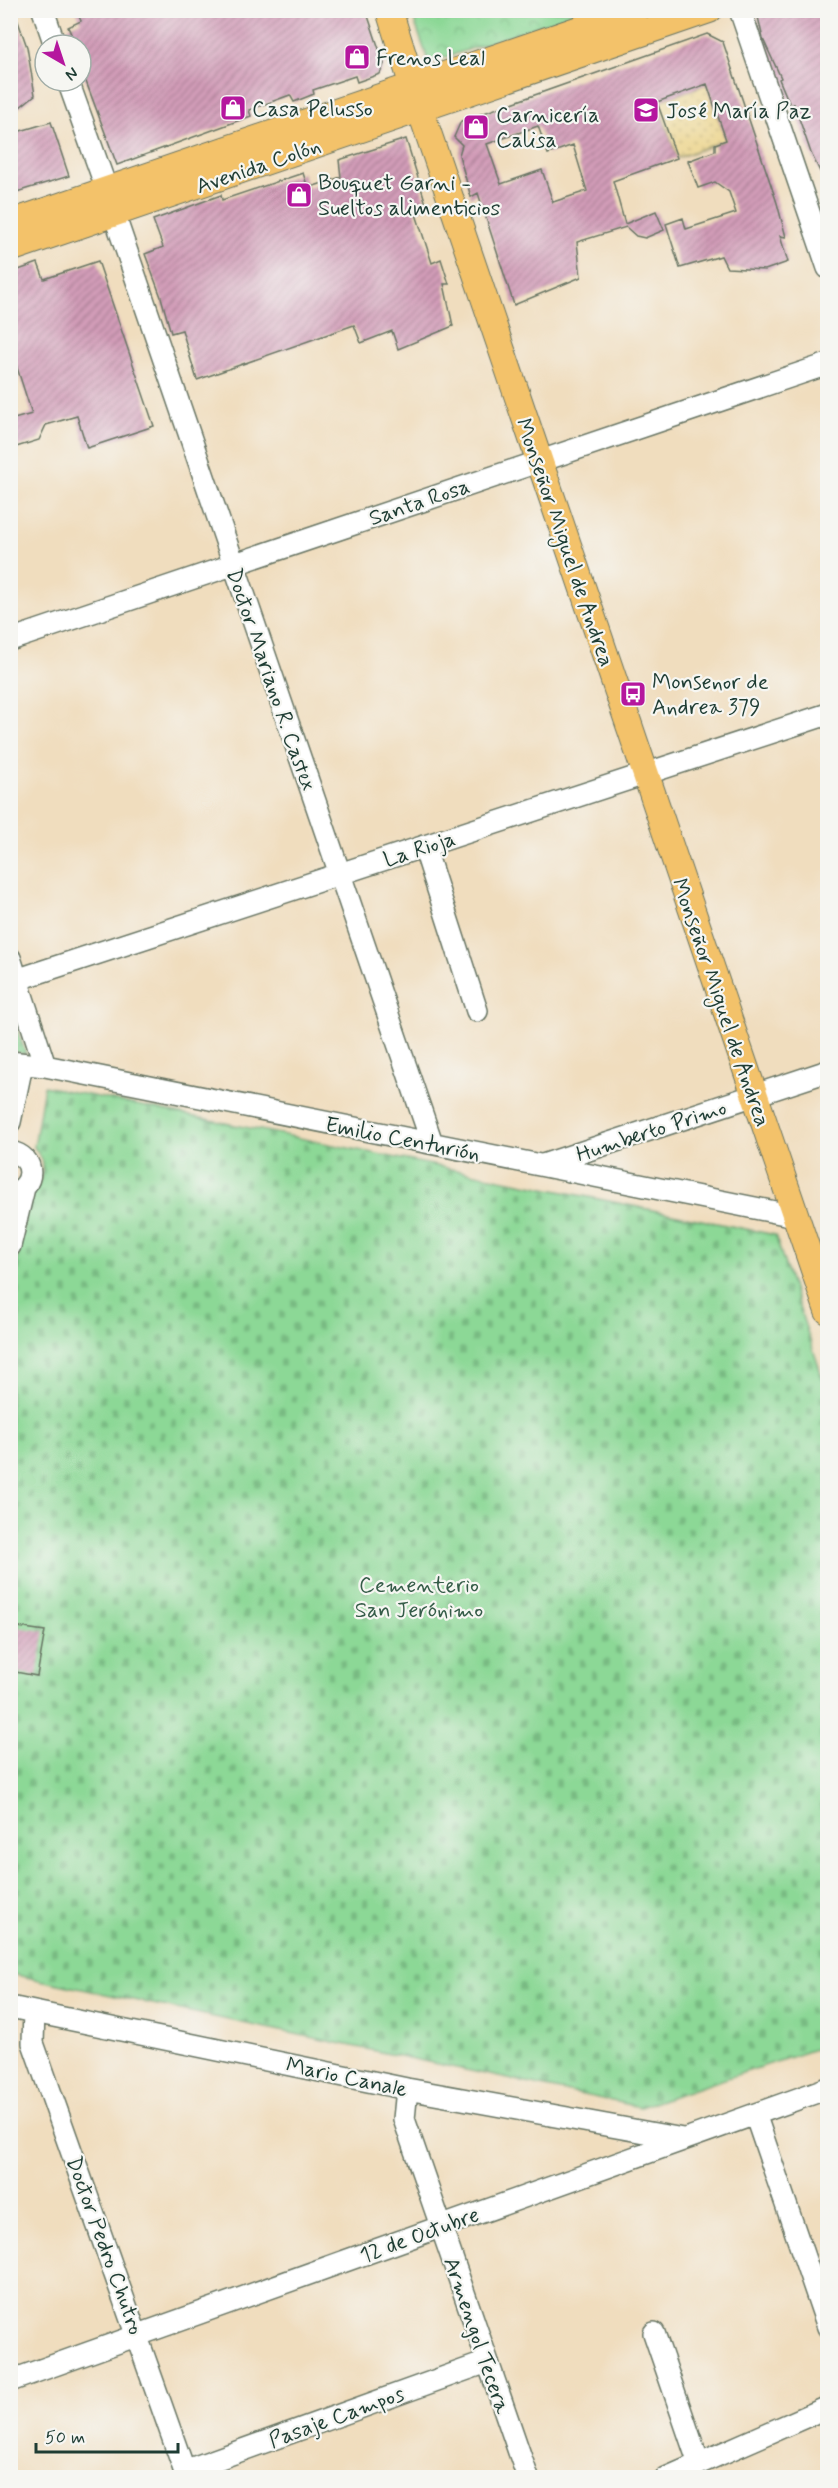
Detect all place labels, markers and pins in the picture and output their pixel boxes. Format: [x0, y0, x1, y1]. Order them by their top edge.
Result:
shop icon: Frenos Leal [342, 42, 372, 72]
place label: Frenos Leal [376, 45, 485, 73]
shop icon: Casa Pelusso [218, 93, 248, 123]
school or university icon: José María Paz [631, 95, 661, 125]
place label: Casa Pelusso [252, 96, 373, 124]
place label: José María Paz [666, 98, 812, 126]
place label: Carnicería Calisa [496, 102, 600, 155]
shop icon: Carnicería Calisa [461, 112, 491, 142]
place label: Bouquet Garni - Sueltos alimenticios [318, 170, 501, 223]
shop icon: Bouquet Garni - Sueltos alimenticios [284, 180, 314, 210]
place label: Monsenor de Andrea 379 [652, 669, 769, 722]
bus stop icon: Monsenor de Andrea 379 [618, 679, 648, 709]

